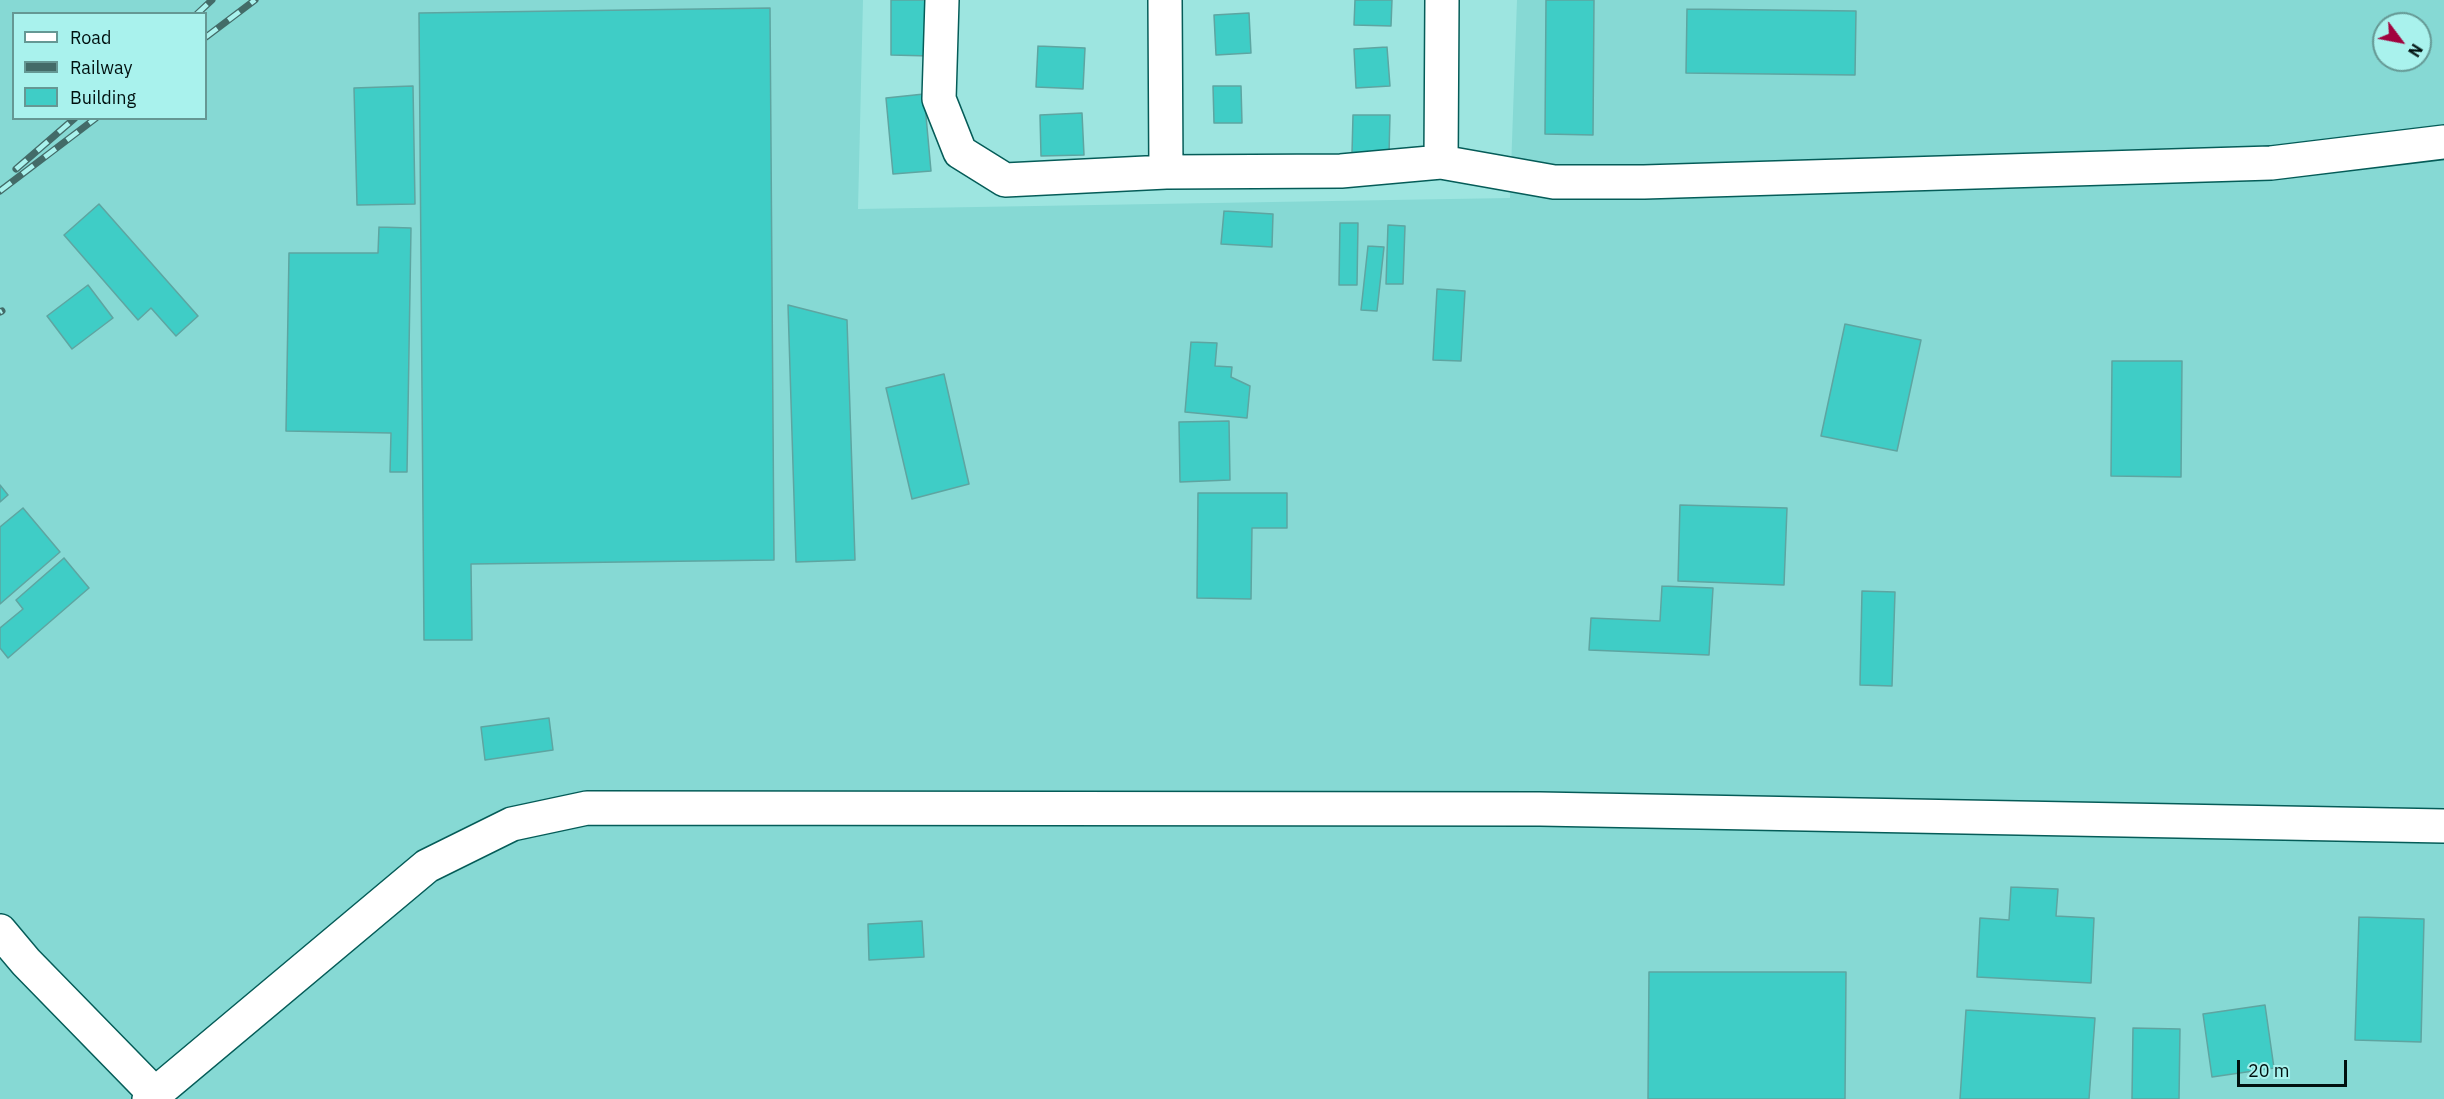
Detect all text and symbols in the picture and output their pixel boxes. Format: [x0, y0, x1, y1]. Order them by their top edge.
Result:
legend [12, 12, 207, 120]
north arrow [2372, 12, 2432, 72]
text: Road [70, 26, 111, 49]
text: N [2404, 40, 2427, 61]
text: Railway [70, 56, 132, 79]
text: Building [70, 86, 136, 109]
scale bar [2240, 1048, 2350, 1086]
text: 20 m [2248, 1059, 2290, 1082]

